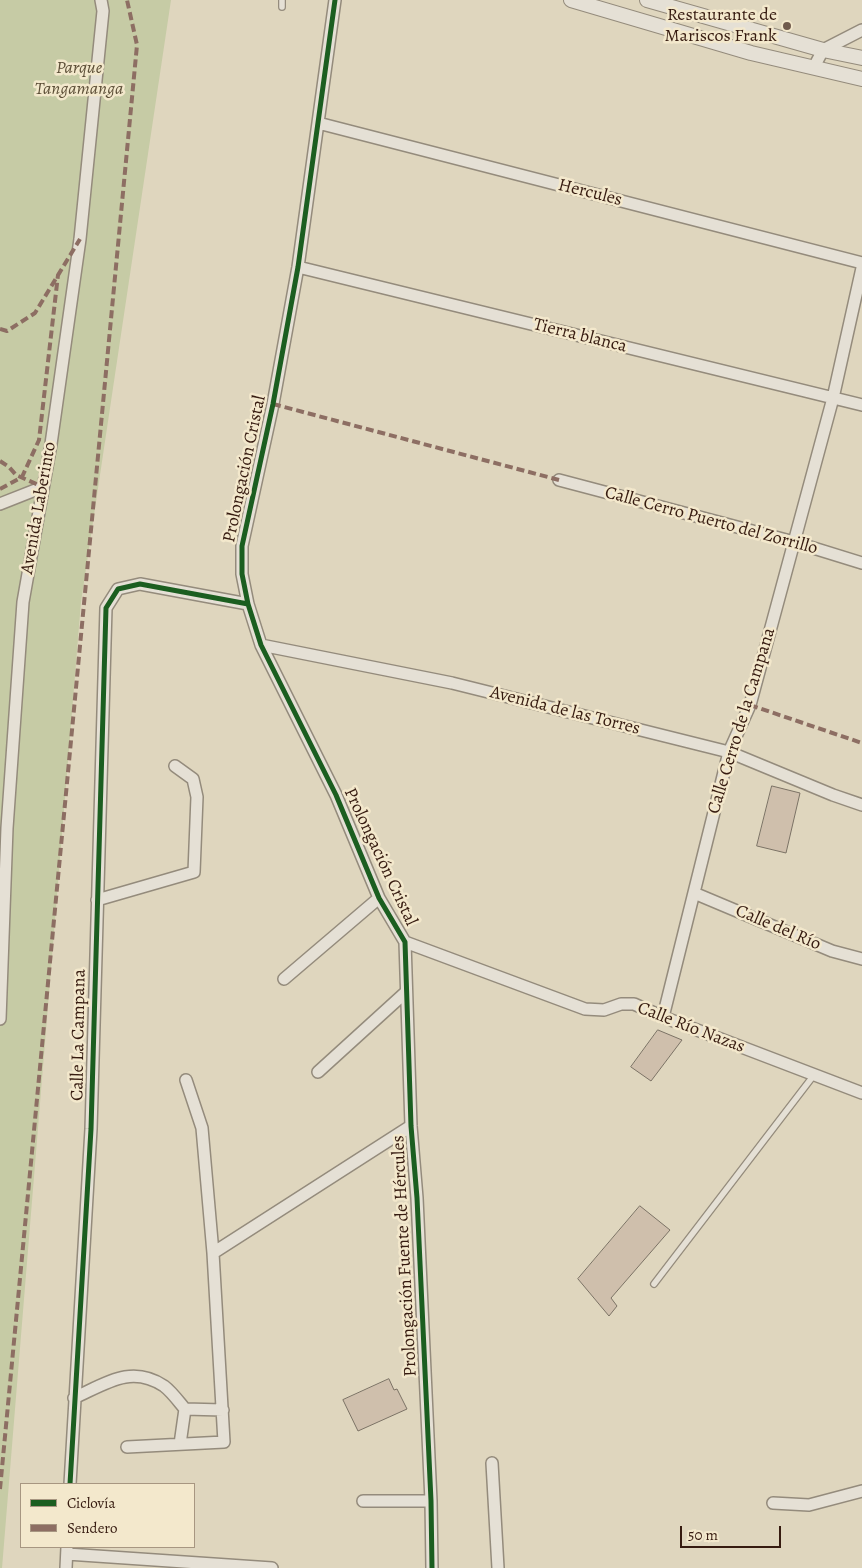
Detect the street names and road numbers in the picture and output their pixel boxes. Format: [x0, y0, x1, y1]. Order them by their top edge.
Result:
street label: Hercules [556, 175, 624, 211]
street label: Tierra blanca [531, 314, 629, 358]
street label: Prolongación Cristal [219, 394, 271, 544]
street label: Avenida Laberinto [17, 440, 61, 576]
street label: Calle Cerro Puerto del Zorrillo [602, 482, 820, 560]
street label: Calle Cerro de la Campana [703, 625, 781, 817]
street label: Avenida de las Torres [488, 682, 642, 740]
street label: Prolongación Cristal [339, 785, 421, 929]
street label: Calle del Río [732, 900, 824, 956]
street label: Calle La Campana [67, 969, 91, 1101]
street label: Calle Río Nazas [634, 998, 748, 1058]
street label: Prolongación Fuente de Hércules [388, 1135, 422, 1377]

